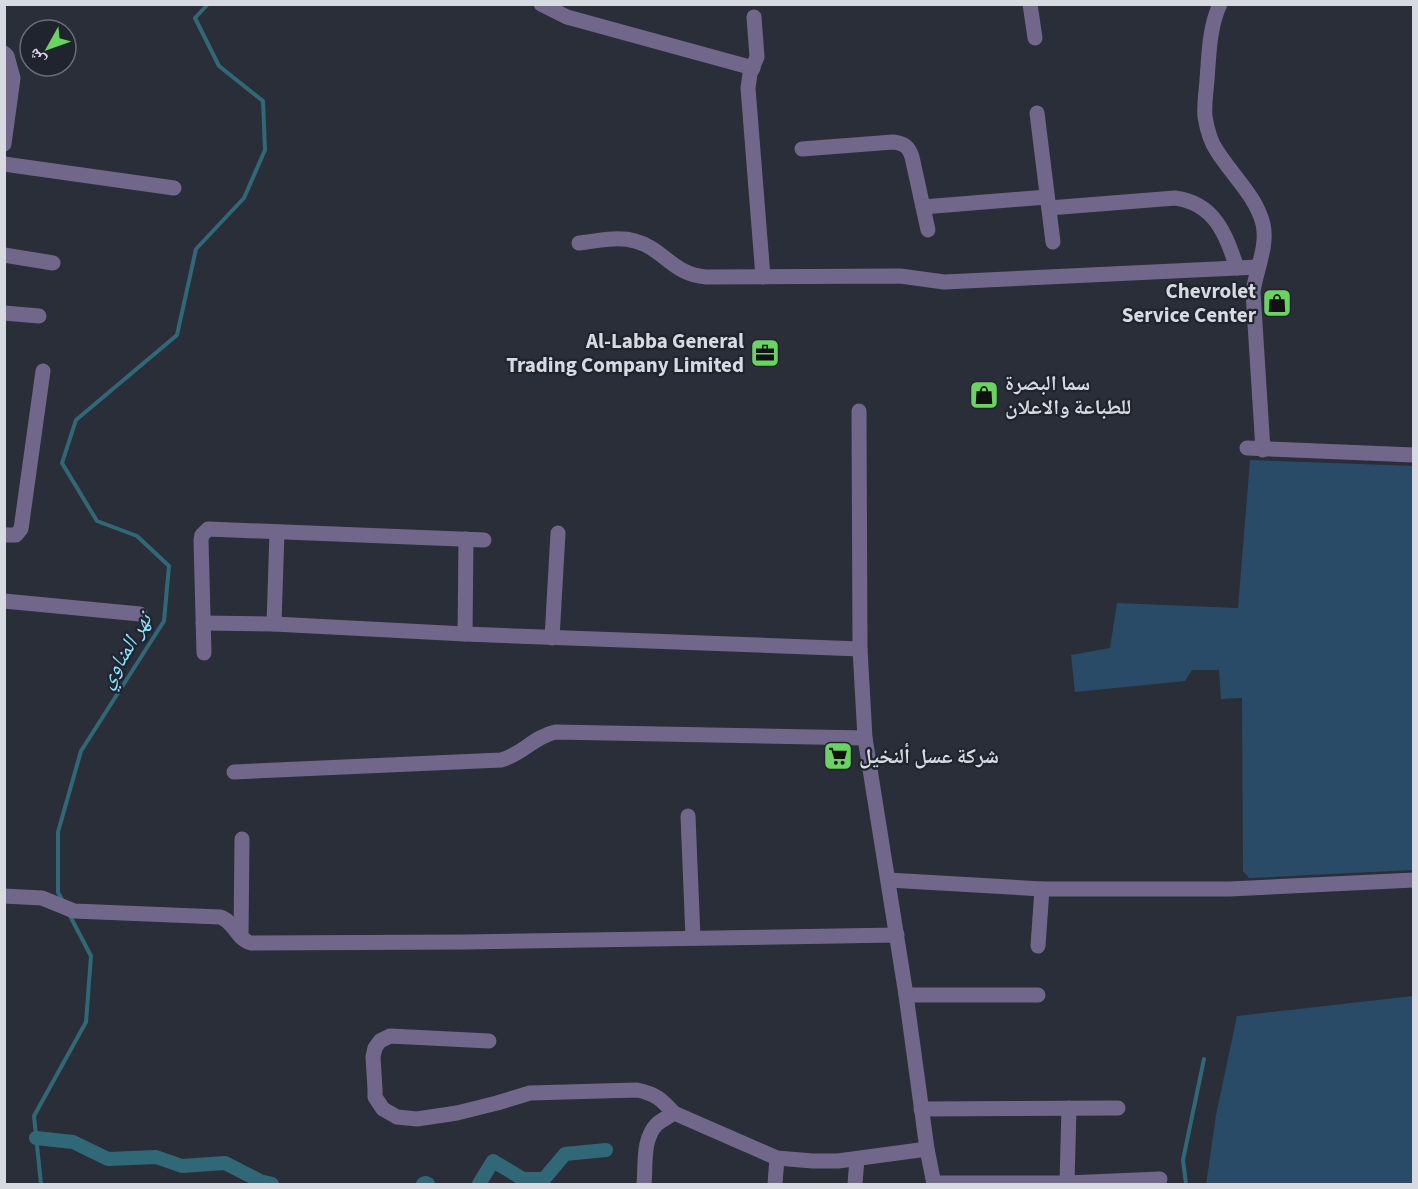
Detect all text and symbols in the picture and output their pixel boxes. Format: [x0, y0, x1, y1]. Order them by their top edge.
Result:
north arrow [18, 18, 78, 78]
text: ش [23, 43, 51, 71]
place label: Chevrolet Service Center [1122, 276, 1257, 330]
shop icon: Chevrolet Service Center [1261, 287, 1293, 319]
place label: Al-Labba General Trading Company Limited [506, 326, 744, 380]
office icon: Al-Labba General Trading Company Limited [749, 337, 781, 369]
place label: سما البصرة للطباعة والاعلان [1005, 368, 1131, 422]
shop icon: سما البصرة للطباعة والاعلان [968, 379, 1000, 411]
water label: نهر المناوي [90, 604, 162, 694]
supermarket icon: شركة عسل ألنخيل [822, 740, 854, 772]
place label: شركة عسل ألنخيل [859, 741, 999, 771]

